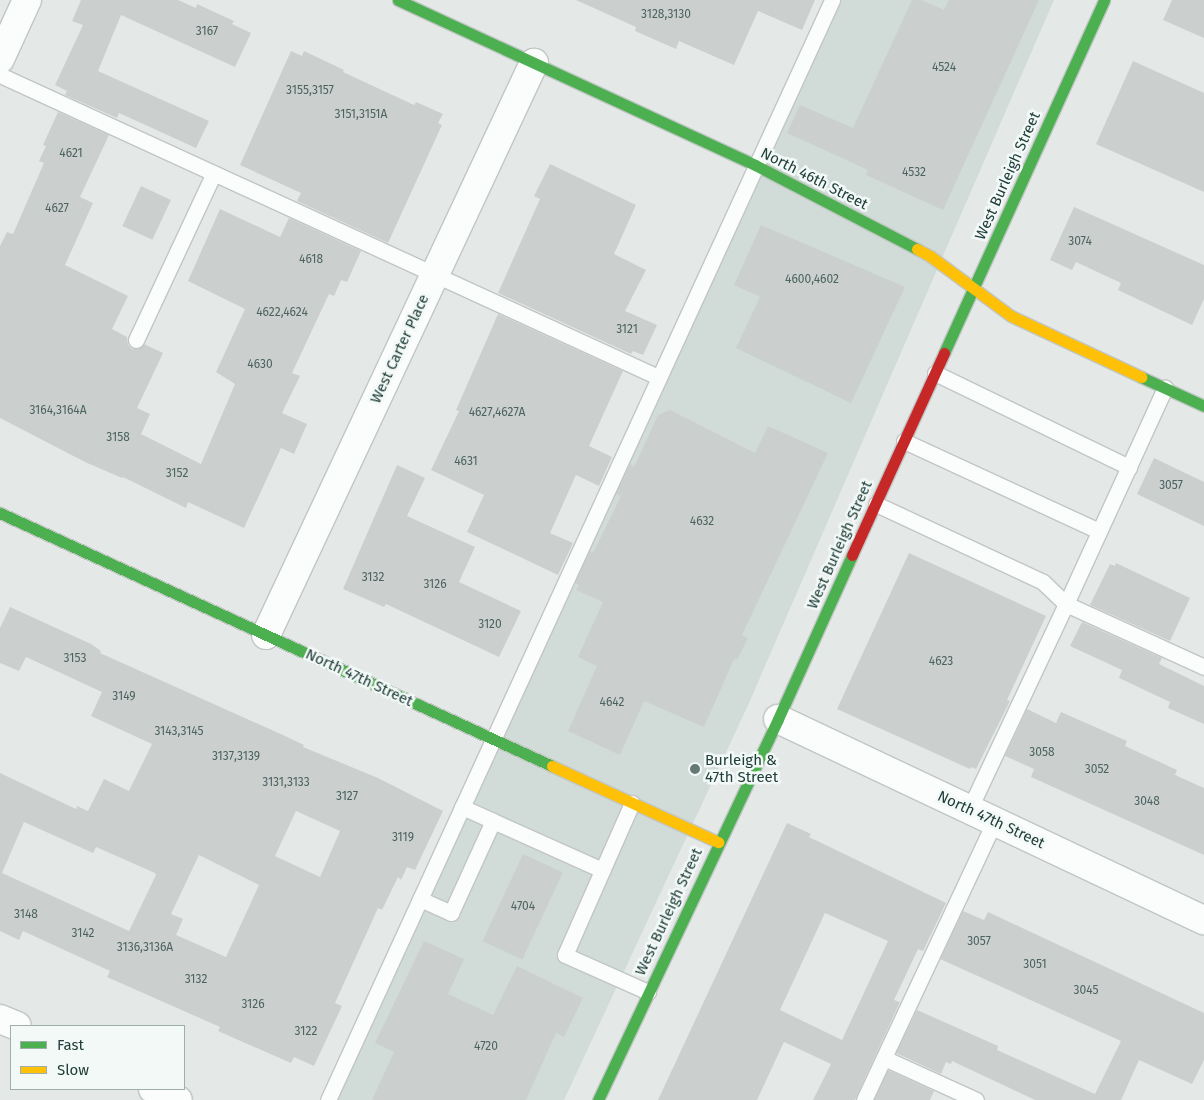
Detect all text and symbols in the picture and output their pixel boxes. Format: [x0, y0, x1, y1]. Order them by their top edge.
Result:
house number: 3128,3130 [641, 8, 691, 22]
house number: 3167 [196, 25, 218, 39]
house number: 4524 [932, 61, 956, 75]
house number: 3155,3157 [286, 84, 334, 98]
house number: 3151,3151A [335, 108, 387, 122]
street label: West Burleigh Street [972, 109, 1044, 243]
street label: North 46th Street [757, 144, 871, 214]
house number: 4621 [59, 147, 83, 161]
house number: 4532 [902, 166, 926, 180]
house number: 4627 [45, 202, 69, 216]
house number: 3074 [1068, 235, 1092, 249]
house number: 4618 [299, 253, 323, 267]
house number: 4600,4602 [785, 273, 839, 287]
street label: West Carter Place [367, 292, 433, 406]
house number: 4622,4624 [256, 306, 308, 320]
house number: 3121 [616, 323, 638, 337]
house number: 4630 [247, 358, 273, 372]
house number: 3164,3164A [29, 404, 87, 418]
house number: 4627,4627A [469, 406, 525, 420]
house number: 3158 [106, 431, 130, 445]
house number: 4631 [454, 455, 478, 469]
house number: 3152 [166, 467, 188, 481]
street label: West Burleigh Street [804, 478, 876, 612]
house number: 3057 [1159, 479, 1183, 493]
house number: 4632 [690, 515, 714, 529]
house number: 3132 [362, 571, 384, 585]
house number: 3126 [423, 578, 447, 592]
house number: 3120 [478, 618, 502, 632]
street label: North 47th Street [303, 645, 415, 711]
house number: 3153 [64, 652, 86, 666]
house number: 4623 [929, 655, 953, 669]
house number: 3149 [112, 690, 136, 704]
house number: 4642 [600, 696, 624, 710]
house number: 3143,3145 [154, 725, 204, 739]
house number: 3058 [1029, 746, 1055, 760]
house number: 3137,3139 [212, 750, 260, 764]
place label: Burleigh & 47th Street [705, 751, 778, 786]
marker: Burleigh & 47th Street [689, 763, 701, 775]
house number: 3052 [1085, 763, 1109, 777]
house number: 3131,3133 [262, 776, 310, 790]
street label: North 47th Street [935, 787, 1047, 853]
house number: 3127 [336, 790, 358, 804]
house number: 3048 [1134, 795, 1160, 809]
house number: 3119 [392, 831, 414, 845]
street label: West Burleigh Street [632, 845, 706, 979]
house number: 4704 [511, 900, 535, 914]
house number: 3148 [14, 908, 38, 922]
house number: 3142 [72, 927, 94, 941]
house number: 3057 [967, 935, 991, 949]
house number: 3136,3136A [117, 941, 173, 955]
house number: 3051 [1023, 958, 1047, 972]
house number: 3132 [185, 973, 207, 987]
house number: 3045 [1074, 984, 1098, 998]
house number: 3126 [241, 998, 265, 1012]
legend [10, 1025, 185, 1090]
house number: 3122 [295, 1025, 317, 1039]
text: Fast [57, 1036, 84, 1054]
house number: 4720 [474, 1040, 498, 1054]
text: Slow [57, 1061, 89, 1079]

